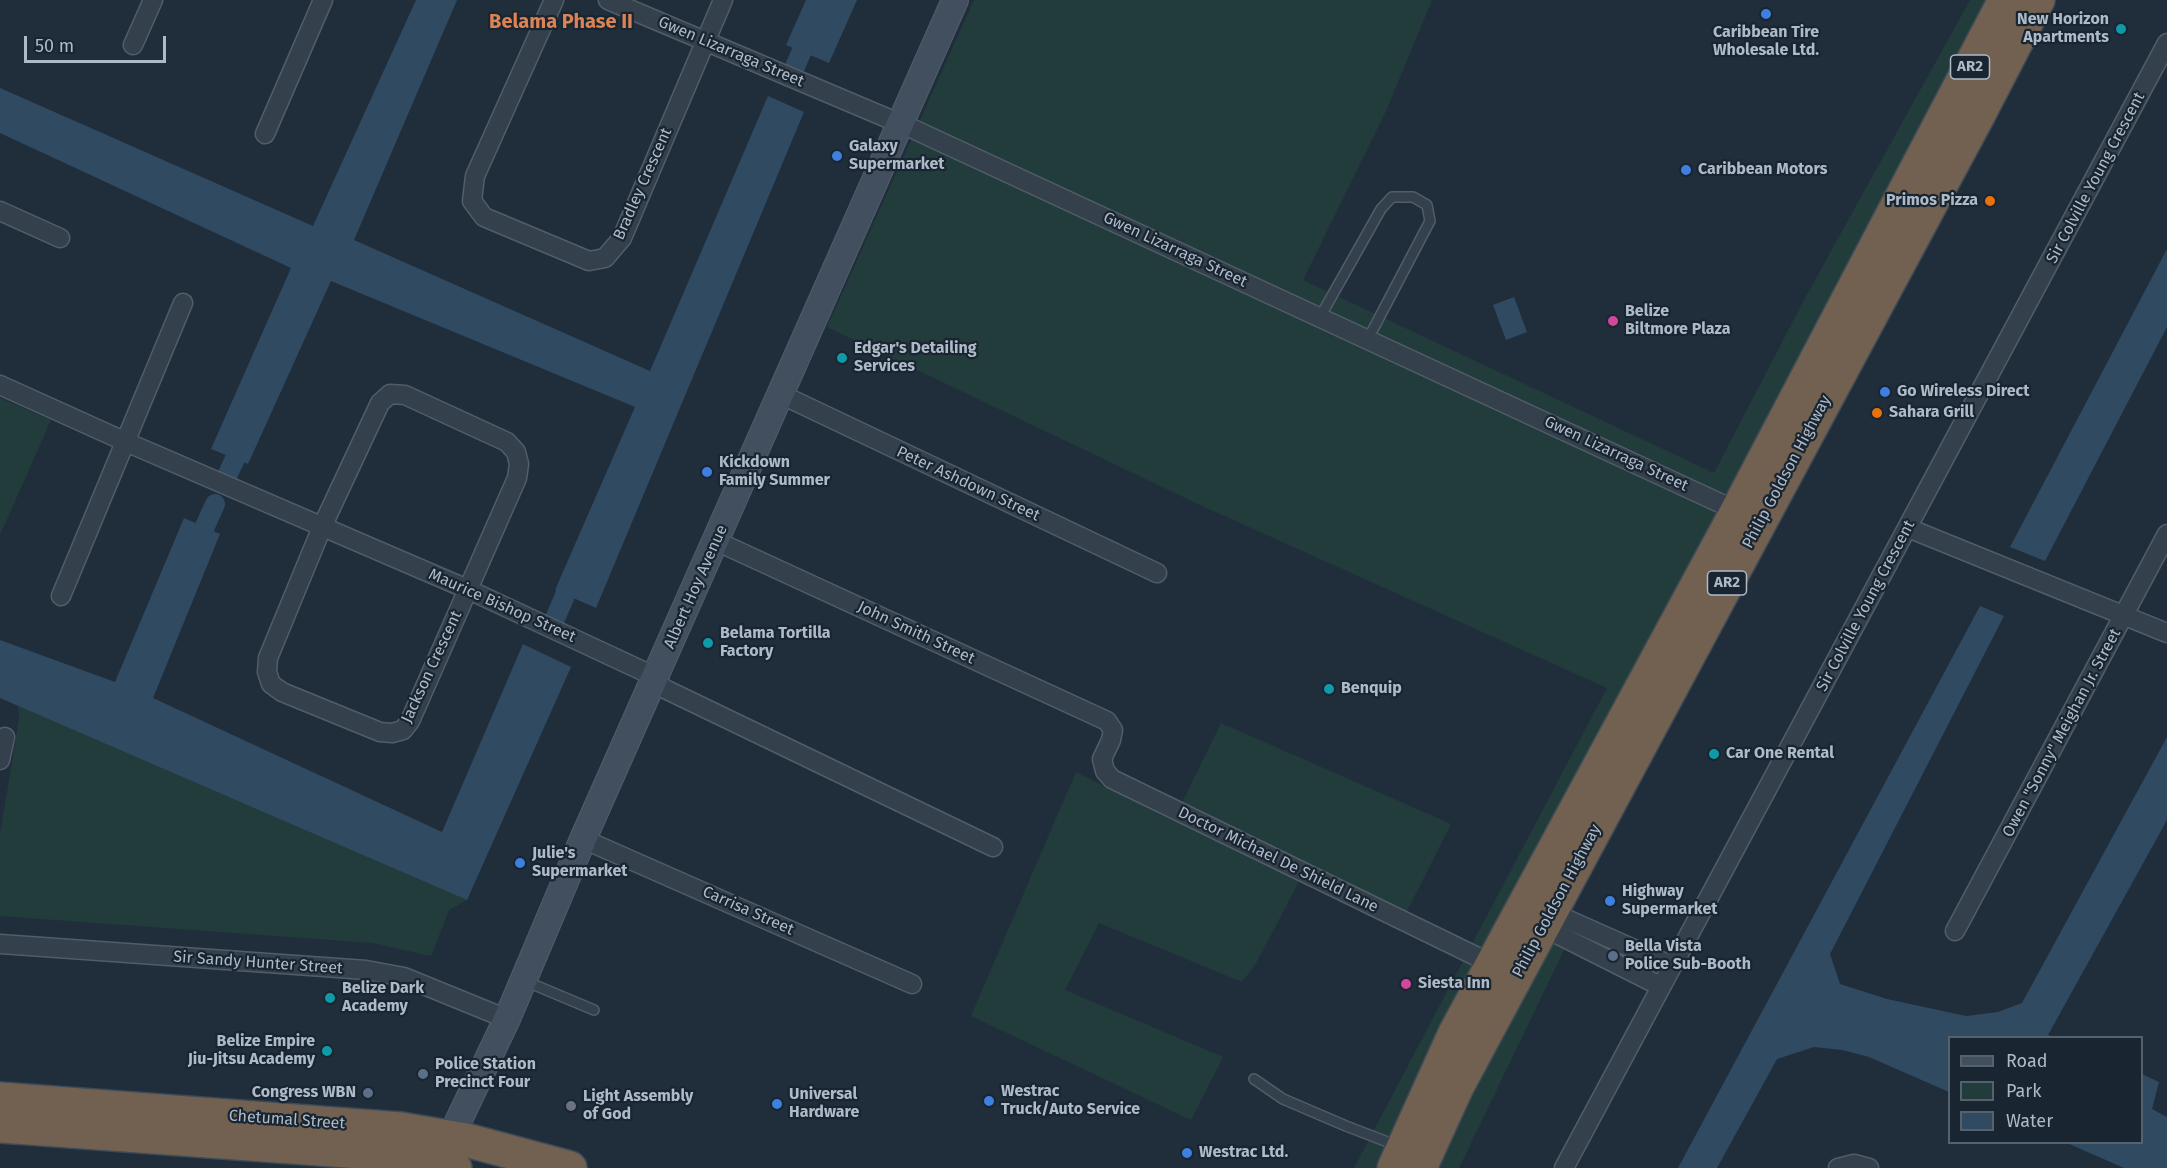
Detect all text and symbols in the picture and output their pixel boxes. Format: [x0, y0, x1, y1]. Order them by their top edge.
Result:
marker: Caribbean Tire Wholesale Ltd. [1759, 7, 1773, 21]
district label: Belama Phase II [489, 10, 633, 34]
place label: New Horizon Apartments [2017, 10, 2109, 48]
street label: Gwen Lizarraga Street [655, 13, 807, 91]
marker: New Horizon Apartments [2114, 22, 2128, 36]
place label: Caribbean Tire Wholesale Ltd. [1713, 23, 1819, 61]
scale bar [27, 24, 170, 62]
text: 50 m [35, 35, 74, 57]
road number: AR2 [1950, 55, 1990, 79]
street label: Sir Colville Young Crescent [2043, 89, 2149, 267]
street label: Bradley Crescent [610, 125, 676, 243]
place label: Galaxy Supermarket [849, 137, 944, 175]
marker: Galaxy Supermarket [830, 149, 844, 163]
place label: Caribbean Motors [1698, 160, 1827, 180]
marker: Caribbean Motors [1679, 163, 1693, 177]
place label: Primos Pizza [1886, 191, 1978, 211]
marker: Primos Pizza [1983, 194, 1997, 208]
street label: Gwen Lizarraga Street [1100, 208, 1250, 292]
place label: Belize Biltmore Plaza [1625, 302, 1730, 340]
marker: Belize Biltmore Plaza [1606, 314, 1620, 328]
place label: Edgar's Detailing Services [854, 339, 976, 377]
marker: Edgar's Detailing Services [835, 351, 849, 365]
place label: Go Wireless Direct [1897, 382, 2029, 402]
marker: Go Wireless Direct [1878, 385, 1892, 399]
street label: Philip Goldson Highway [1738, 392, 1836, 552]
place label: Sahara Grill [1889, 403, 1974, 423]
marker: Sahara Grill [1870, 406, 1884, 420]
street label: Gwen Lizarraga Street [1541, 412, 1691, 496]
street label: Peter Ashdown Street [893, 442, 1043, 526]
place label: Kickdown Family Summer [719, 453, 830, 491]
marker: Kickdown Family Summer [700, 465, 714, 479]
street label: Sir Colville Young Crescent [1813, 517, 1919, 695]
street label: Albert Hoy Avenue [660, 522, 732, 652]
street label: Maurice Bishop Street [425, 565, 579, 647]
road number: AR2 [1708, 571, 1746, 595]
street label: John Smith Street [854, 597, 978, 669]
street label: Jackson Crescent [398, 608, 466, 726]
place label: Belama Tortilla Factory [720, 624, 831, 662]
street label: Owen "Sonny" Meighan Jr. Street [1999, 625, 2125, 841]
marker: Belama Tortilla Factory [701, 636, 715, 650]
place label: Benquip [1341, 679, 1402, 699]
marker: Benquip [1322, 682, 1336, 696]
place label: Car One Rental [1726, 744, 1834, 764]
marker: Car One Rental [1707, 747, 1721, 761]
street label: Doctor Michael De Shield Lane [1175, 803, 1381, 917]
street label: Philip Goldson Highway [1508, 821, 1606, 981]
place label: Julie's Supermarket [532, 844, 627, 882]
marker: Julie's Supermarket [513, 856, 527, 870]
street label: Carrisa Street [699, 882, 797, 940]
place label: Highway Supermarket [1622, 882, 1717, 920]
marker: Highway Supermarket [1603, 894, 1617, 908]
place label: Bella Vista Police Sub-Booth [1625, 937, 1751, 975]
street label: Sir Sandy Hunter Street [173, 948, 343, 978]
marker: Bella Vista Police Sub-Booth [1606, 949, 1620, 963]
place label: Siesta Inn [1418, 974, 1490, 994]
marker: Siesta Inn [1399, 977, 1413, 991]
place label: Belize Dark Academy [342, 979, 424, 1017]
marker: Belize Dark Academy [323, 991, 337, 1005]
place label: Belize Empire Jiu-Jitsu Academy [188, 1032, 315, 1070]
legend [1948, 1036, 2143, 1144]
marker: Belize Empire Jiu-Jitsu Academy [320, 1044, 334, 1058]
text: Road [2006, 1050, 2048, 1072]
place label: Police Station Precinct Four [435, 1055, 536, 1093]
marker: Police Station Precinct Four [416, 1067, 430, 1081]
text: Park [2006, 1080, 2041, 1102]
place label: Westrac Truck/Auto Service [1001, 1082, 1140, 1120]
place label: Congress WBN [252, 1083, 356, 1103]
place label: Universal Hardware [789, 1085, 859, 1123]
marker: Congress WBN [361, 1086, 375, 1100]
place label: Light Assembly of God [583, 1087, 693, 1125]
marker: Westrac Truck/Auto Service [982, 1094, 996, 1108]
marker: Universal Hardware [770, 1097, 784, 1111]
marker: Light Assembly of God [564, 1099, 578, 1113]
street label: Chetumal Street [228, 1106, 346, 1134]
text: Water [2006, 1110, 2053, 1132]
place label: Westrac Ltd. [1199, 1143, 1288, 1163]
marker: Westrac Ltd. [1180, 1146, 1194, 1160]

